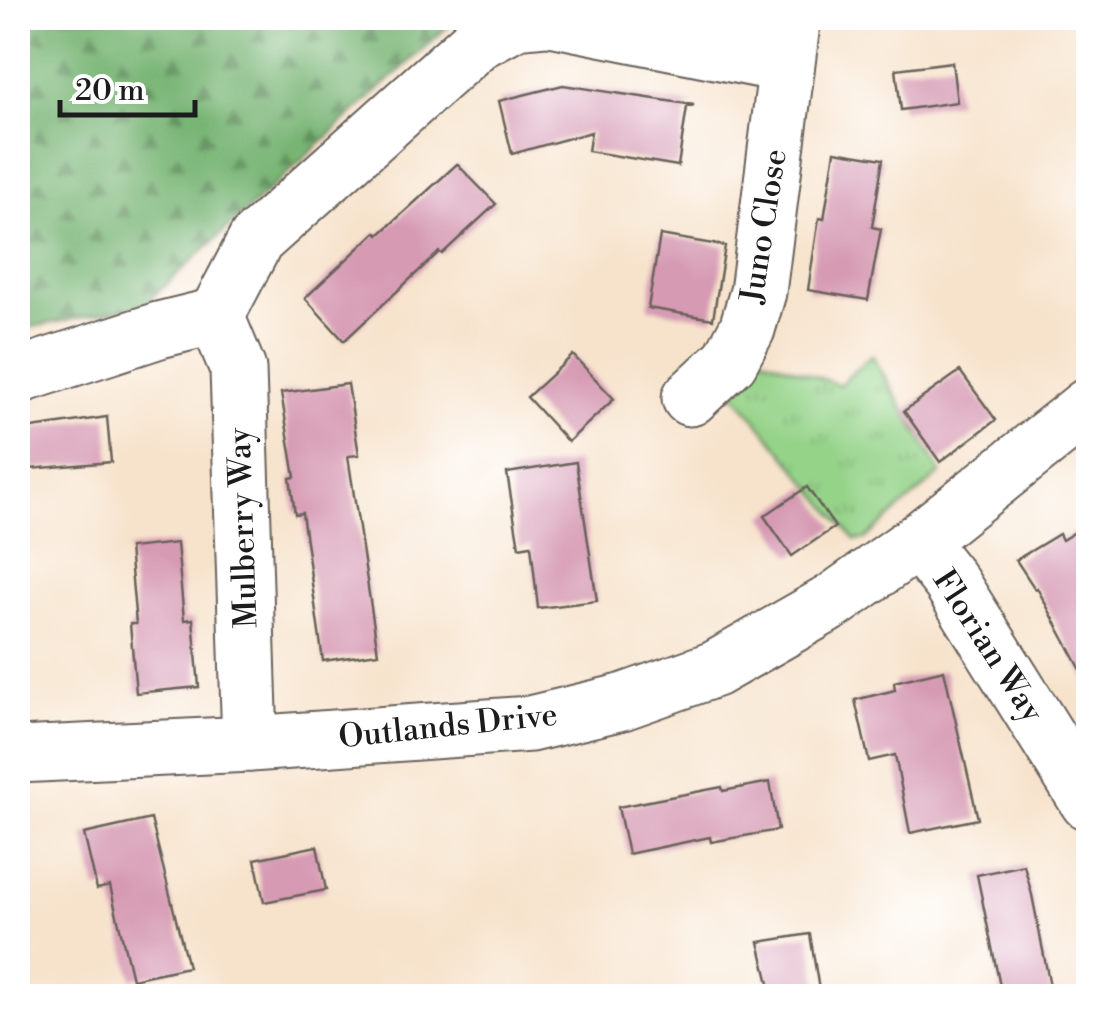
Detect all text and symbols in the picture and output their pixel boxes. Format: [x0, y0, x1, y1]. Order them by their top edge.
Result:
scale bar [60, 55, 195, 117]
text: 20 m [75, 72, 144, 110]
street label: Juno Close [732, 146, 796, 307]
street label: Mulberry Way [219, 427, 266, 629]
street label: Florian Way [924, 562, 1052, 730]
street label: Outlands Drive [337, 695, 559, 757]

